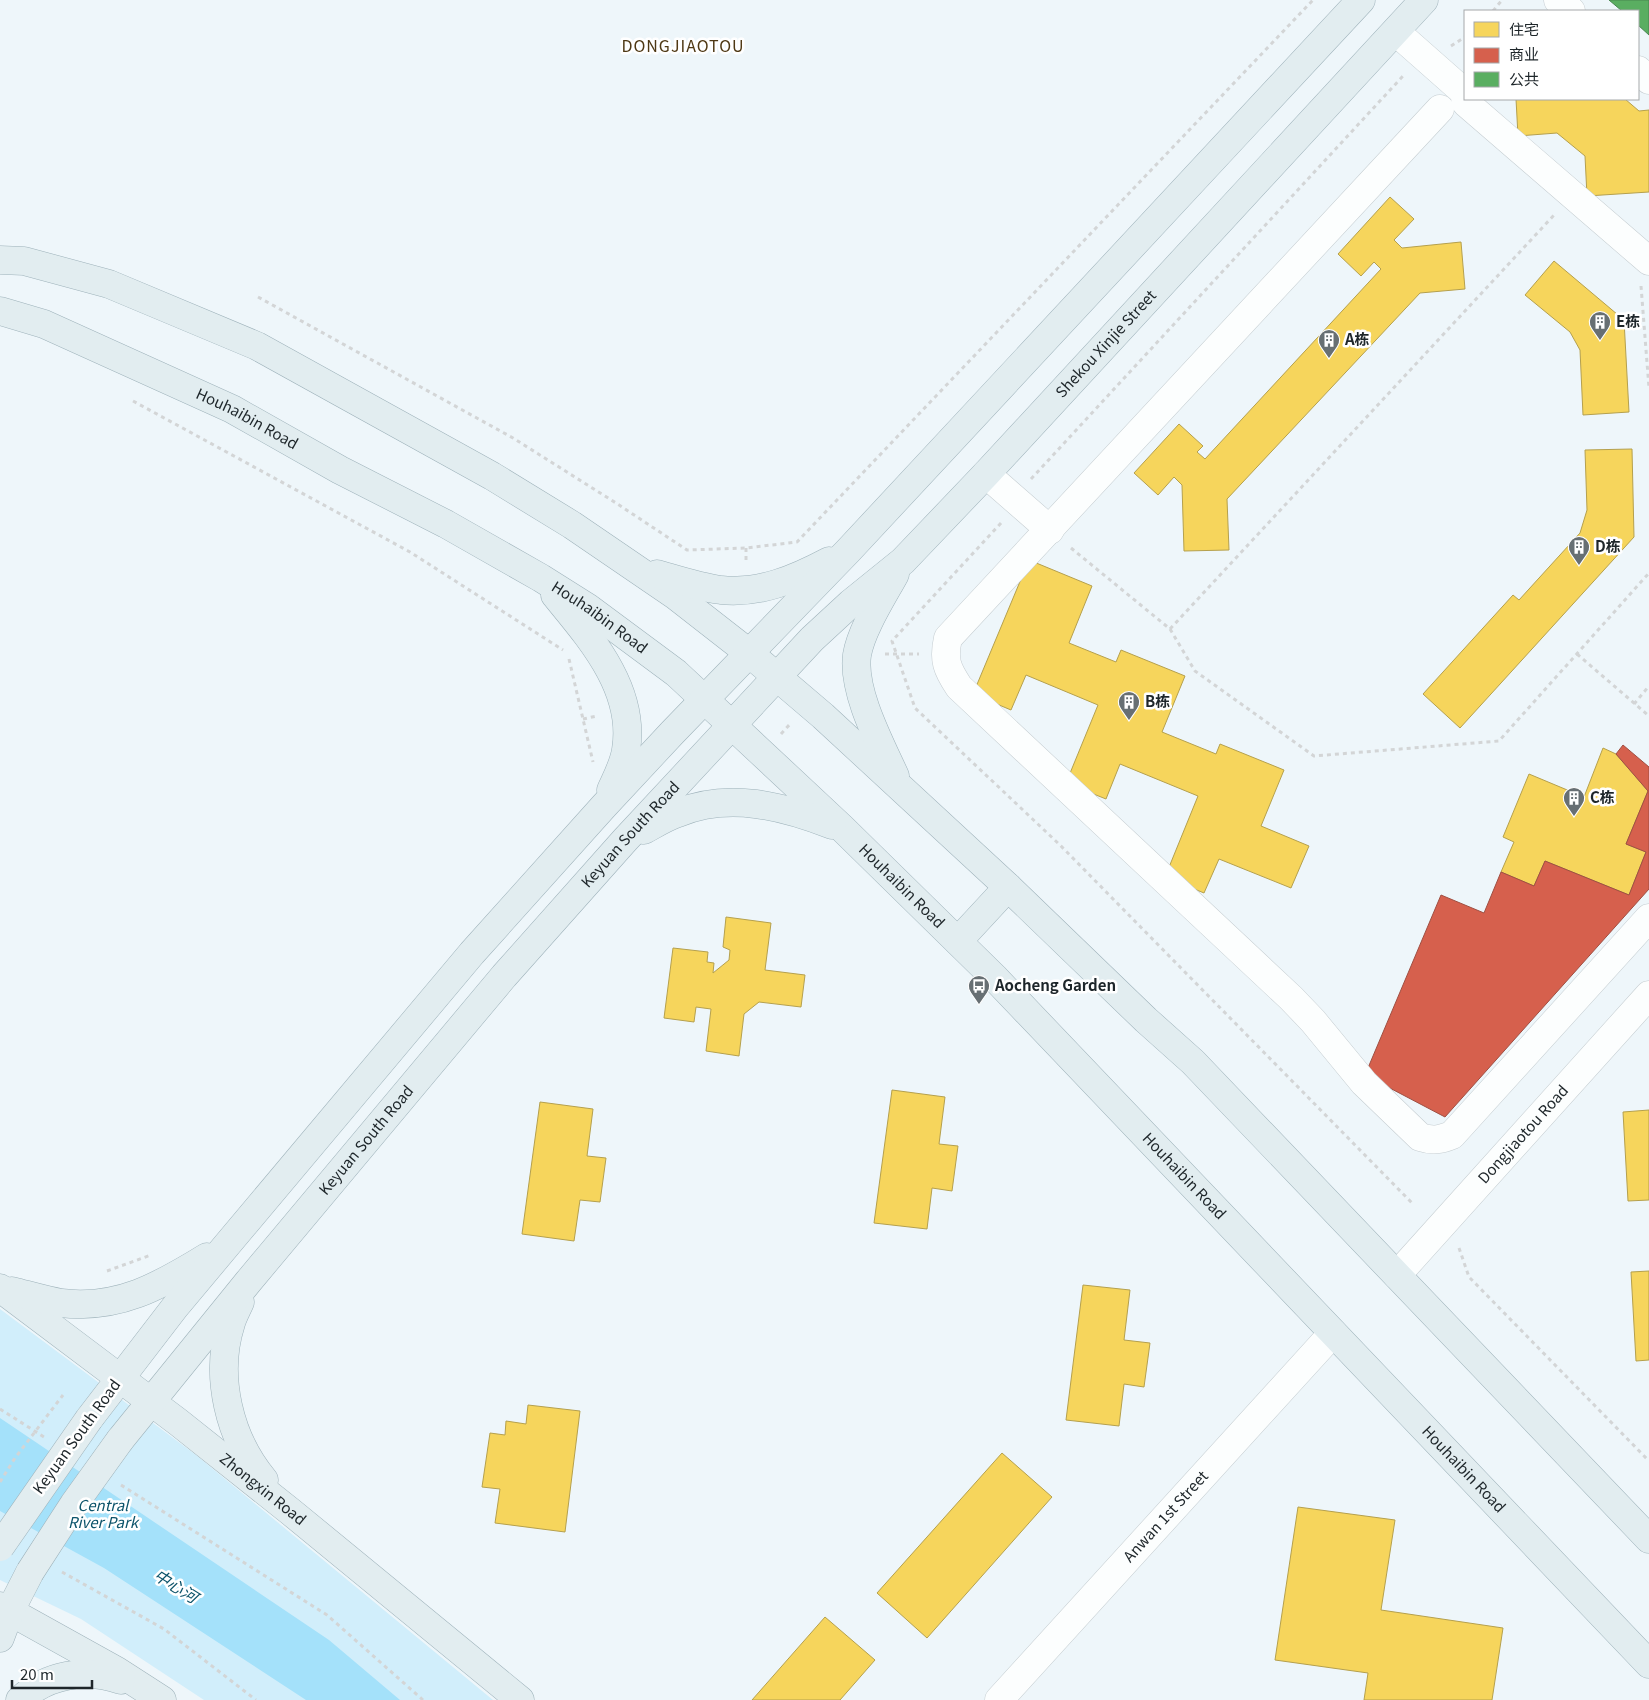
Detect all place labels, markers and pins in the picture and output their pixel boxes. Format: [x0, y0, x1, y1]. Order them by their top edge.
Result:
building icon: E栋 [1588, 310, 1612, 341]
place label: E栋 [1616, 310, 1640, 331]
building icon: A栋 [1317, 328, 1341, 359]
place label: A栋 [1344, 328, 1370, 349]
building icon: D栋 [1567, 535, 1591, 566]
place label: D栋 [1595, 535, 1621, 556]
building icon: B栋 [1117, 690, 1141, 721]
place label: B栋 [1145, 690, 1170, 711]
building icon: C栋 [1562, 786, 1586, 817]
place label: C栋 [1590, 786, 1615, 807]
bus stop icon: Aocheng Garden [967, 974, 991, 1005]
place label: Aocheng Garden [994, 974, 1116, 995]

